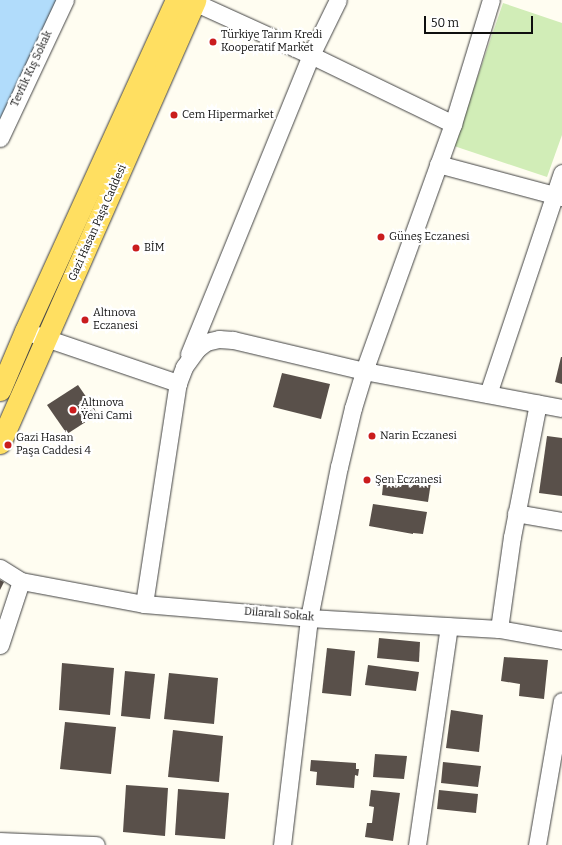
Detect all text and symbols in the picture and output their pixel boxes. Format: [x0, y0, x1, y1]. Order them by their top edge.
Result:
scale bar [426, 8, 535, 34]
text: 50 m [431, 16, 459, 30]
street label: Tevfik Kış Sokak [9, 29, 55, 109]
place label: Türkiye Tarım Kredi Kooperatif Market [221, 29, 322, 55]
marker: Türkiye Tarım Kredi Kooperatif Market [208, 37, 218, 47]
place label: Cem Hipermarket [182, 108, 274, 122]
marker: Cem Hipermarket [169, 110, 179, 120]
street label: Gazi Hasan Paşa Caddesi [66, 163, 130, 283]
place label: Güneş Eczanesi [389, 230, 469, 244]
marker: Güneş Eczanesi [376, 232, 386, 242]
place label: BİM [144, 241, 164, 255]
marker: BİM [131, 243, 141, 253]
place label: Altınova Eczanesi [93, 307, 138, 333]
marker: Altınova Eczanesi [80, 315, 90, 325]
place label: Altınova Yeni Cami [81, 397, 132, 423]
marker: Altınova Yeni Cami [68, 405, 78, 415]
place label: Narin Eczanesi [380, 429, 457, 443]
marker: Narin Eczanesi [367, 431, 377, 441]
place label: Gazi Hasan Paşa Caddesi 4 [16, 432, 91, 458]
marker: Gazi Hasan Paşa Caddesi 4 [3, 440, 13, 450]
place label: Şen Eczanesi [375, 473, 442, 487]
marker: Şen Eczanesi [362, 475, 372, 485]
street label: Dilaralı Sokak [243, 605, 315, 625]

